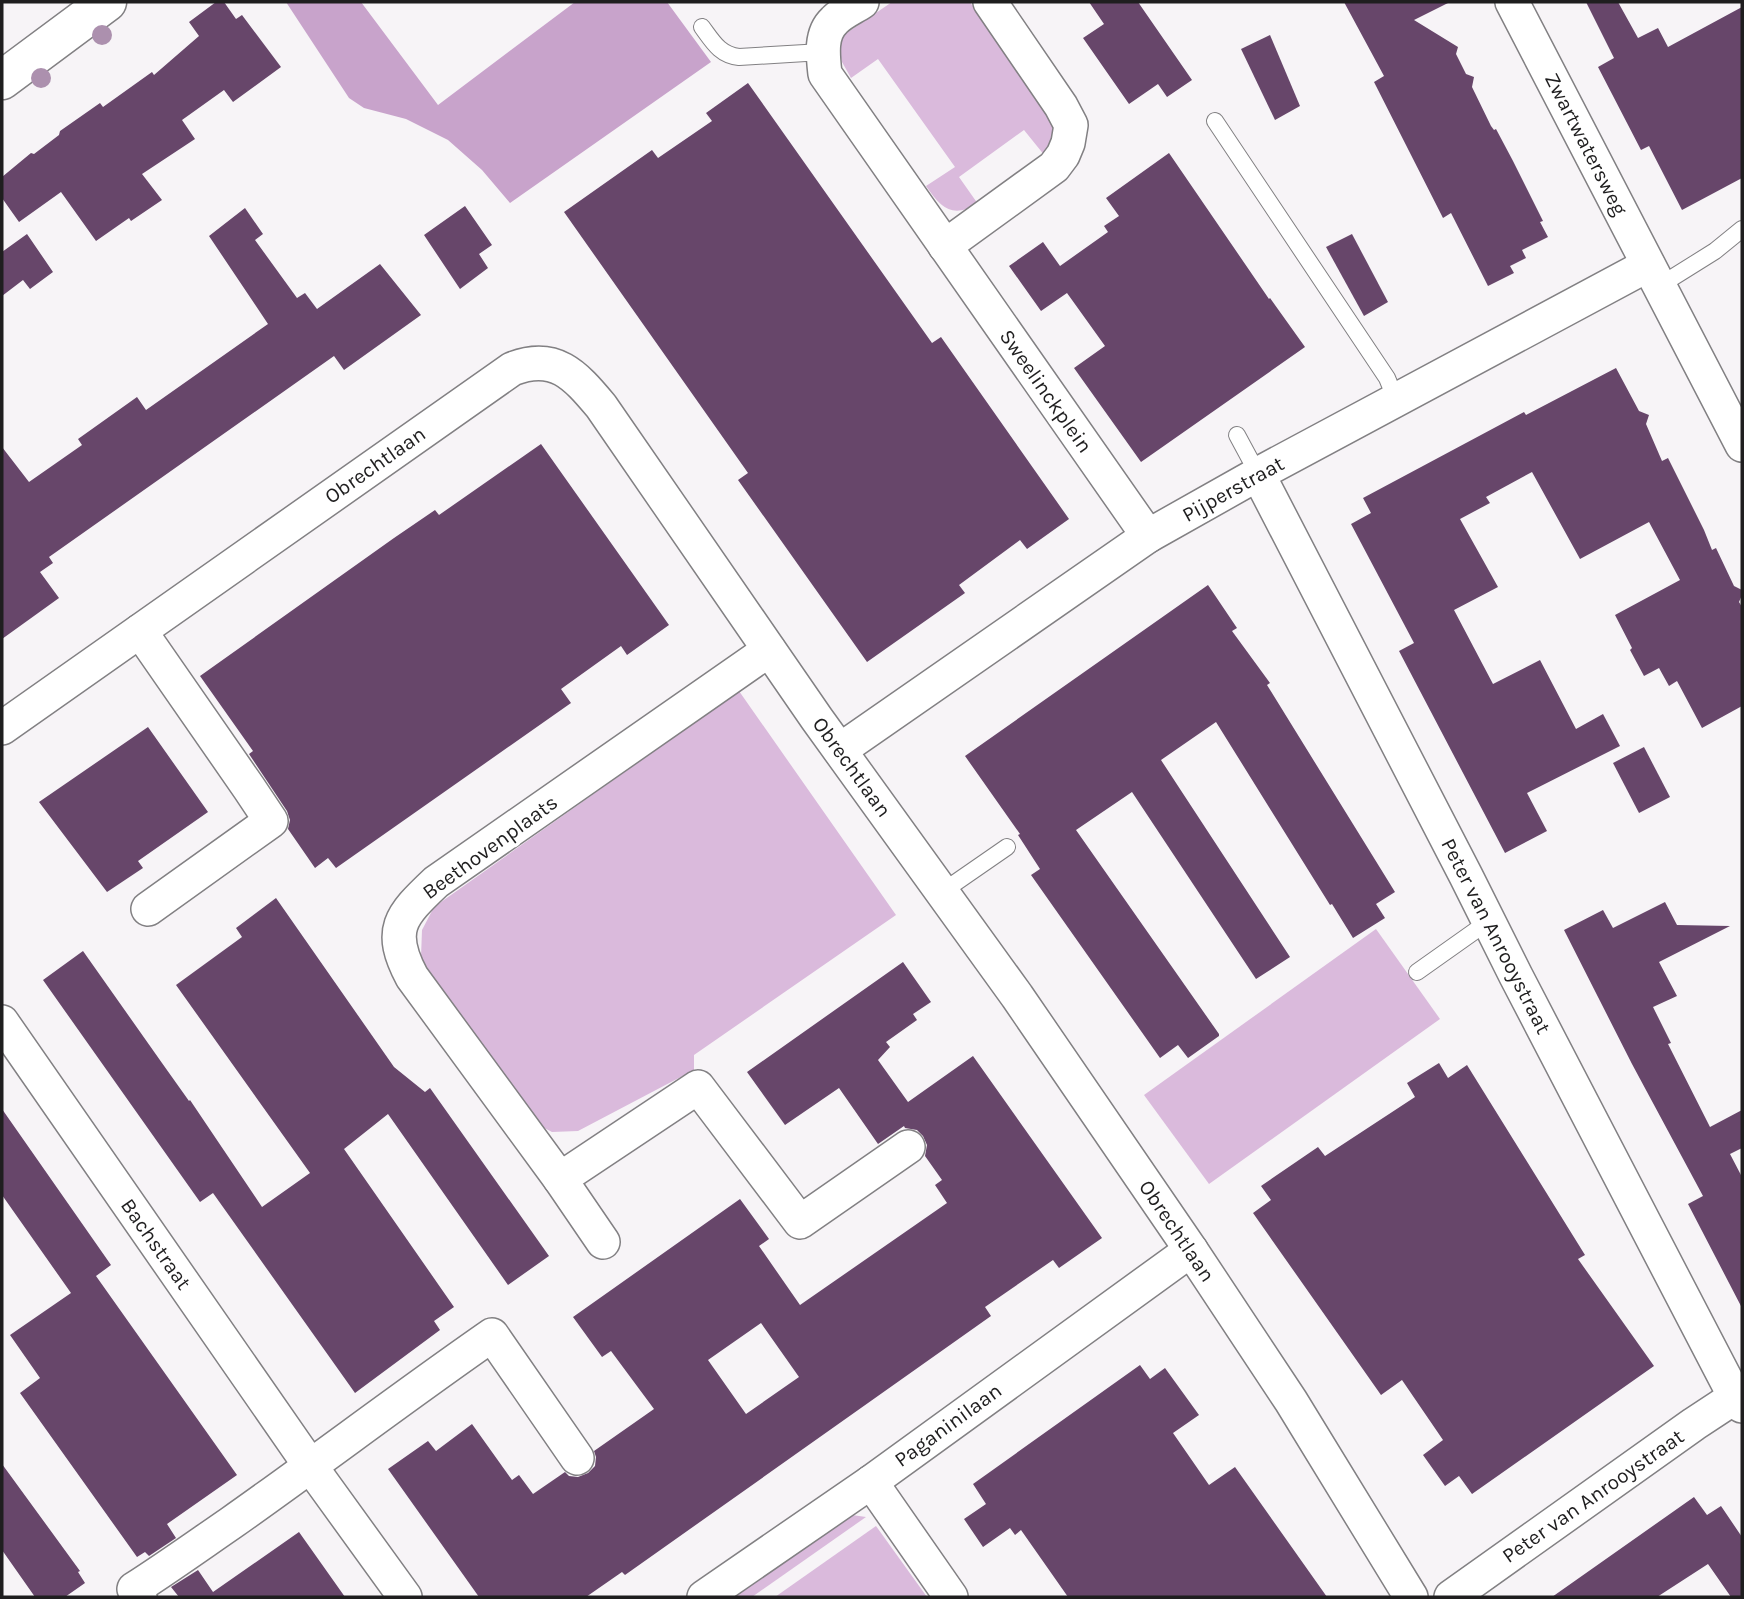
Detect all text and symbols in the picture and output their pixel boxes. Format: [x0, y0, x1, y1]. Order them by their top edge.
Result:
street label: Zwartwatersweg [1540, 69, 1632, 219]
street label: Sweelinckplein [995, 325, 1097, 457]
street label: Obrechtlaan [320, 421, 430, 509]
street label: Pijperstraat [1178, 451, 1288, 527]
street label: Obrechtlaan [808, 712, 896, 822]
street label: Beethovenplaats [418, 790, 562, 904]
street label: Peter van Anrooystraat [1436, 834, 1556, 1038]
street label: Obrechtlaan [1134, 1176, 1220, 1286]
street label: Bachstraat [116, 1194, 196, 1294]
street label: Paganinilaan [890, 1378, 1006, 1472]
street label: Peter van Anrooystraat [1498, 1424, 1688, 1568]

